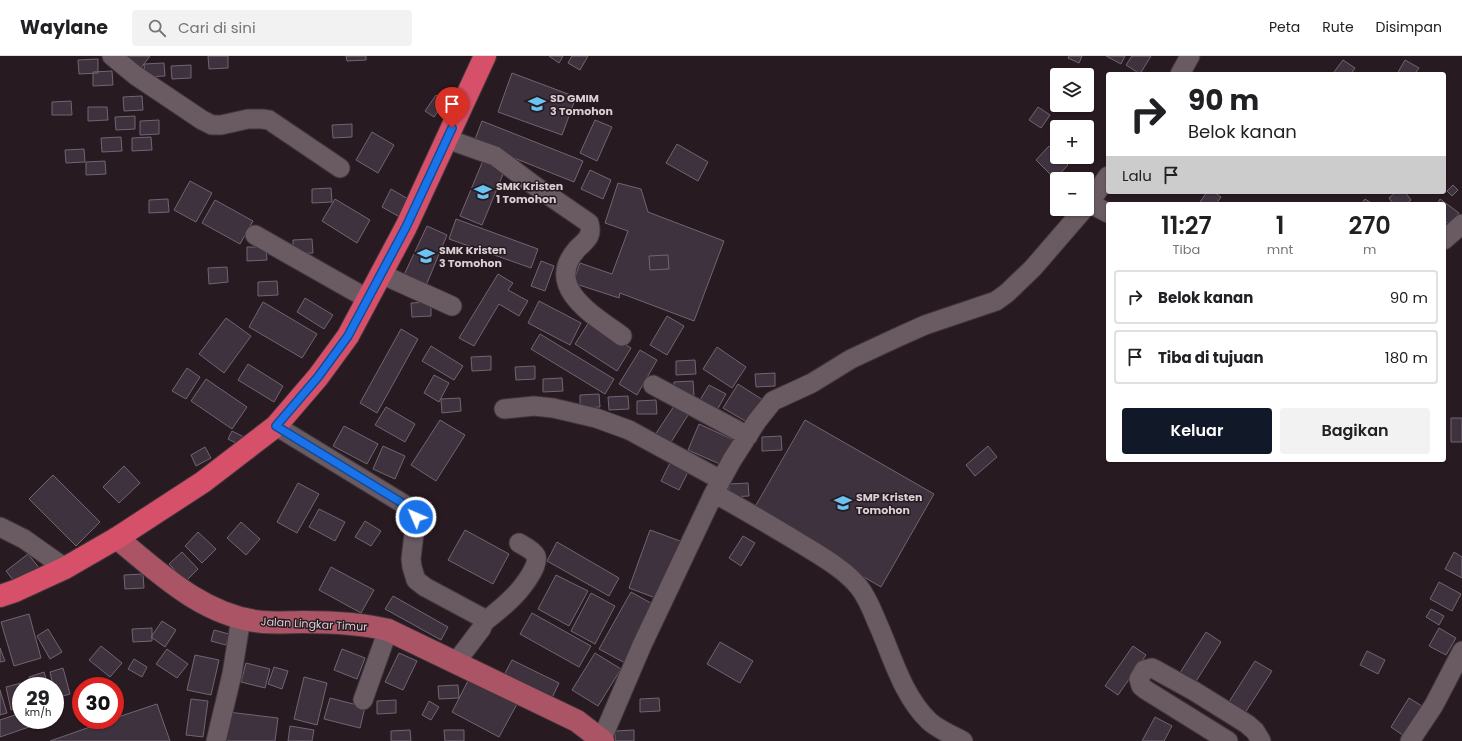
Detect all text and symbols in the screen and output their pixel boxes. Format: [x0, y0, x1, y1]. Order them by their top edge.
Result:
search box [132, 10, 412, 46]
text: Waylane [20, 14, 108, 41]
icon: search [146, 17, 168, 39]
text: Cari di sini [178, 17, 256, 38]
text: Peta [1269, 17, 1300, 37]
text: Rute [1322, 17, 1354, 37]
text: Disimpan [1376, 17, 1442, 37]
map controls [1050, 68, 1094, 216]
button: layers [1050, 68, 1094, 112]
text: 90 m [1188, 81, 1259, 120]
pin [435, 87, 469, 128]
icon: right [1122, 88, 1174, 140]
place label: SD GMIM 3 Tomohon [550, 90, 613, 119]
icon: arrive [441, 93, 463, 115]
school or university icon: SD GMIM 3 Tomohon [527, 94, 547, 114]
text: Belok kanan [1188, 119, 1297, 144]
button: + [1050, 120, 1094, 164]
icon: arrive [1160, 164, 1182, 186]
text: Lalu [1122, 165, 1152, 186]
button: − [1050, 172, 1094, 216]
place label: SMK Kristen 1 Tomohon [496, 178, 563, 207]
school or university icon: SMK Kristen 1 Tomohon [473, 182, 493, 202]
text: 11:27 [1161, 209, 1212, 242]
text: 1 [1276, 209, 1284, 242]
text: 270 [1348, 209, 1391, 242]
text: Tiba [1173, 240, 1200, 259]
text: mnt [1267, 240, 1293, 259]
text: m [1363, 240, 1376, 259]
place label: SMK Kristen 3 Tomohon [439, 242, 506, 271]
school or university icon: SMK Kristen 3 Tomohon [416, 246, 436, 266]
icon: right [1124, 286, 1146, 308]
text: Belok kanan [1158, 287, 1253, 308]
text: 90 m [1390, 287, 1428, 308]
icon: arrive [1124, 346, 1146, 368]
text: Tiba di tujuan [1158, 347, 1264, 368]
text: 180 m [1385, 347, 1428, 368]
button: Keluar [1122, 408, 1272, 454]
button: Bagikan [1280, 408, 1430, 454]
place label: SMP Kristen Tomohon [856, 489, 922, 518]
school or university icon: SMP Kristen Tomohon [833, 493, 853, 513]
position arrow [395, 496, 437, 538]
street label: Jalan Lingkar Timur [260, 613, 368, 635]
speed limit sign: 30 [72, 677, 124, 729]
text: 29 [26, 684, 50, 712]
text: km/h [25, 705, 51, 720]

